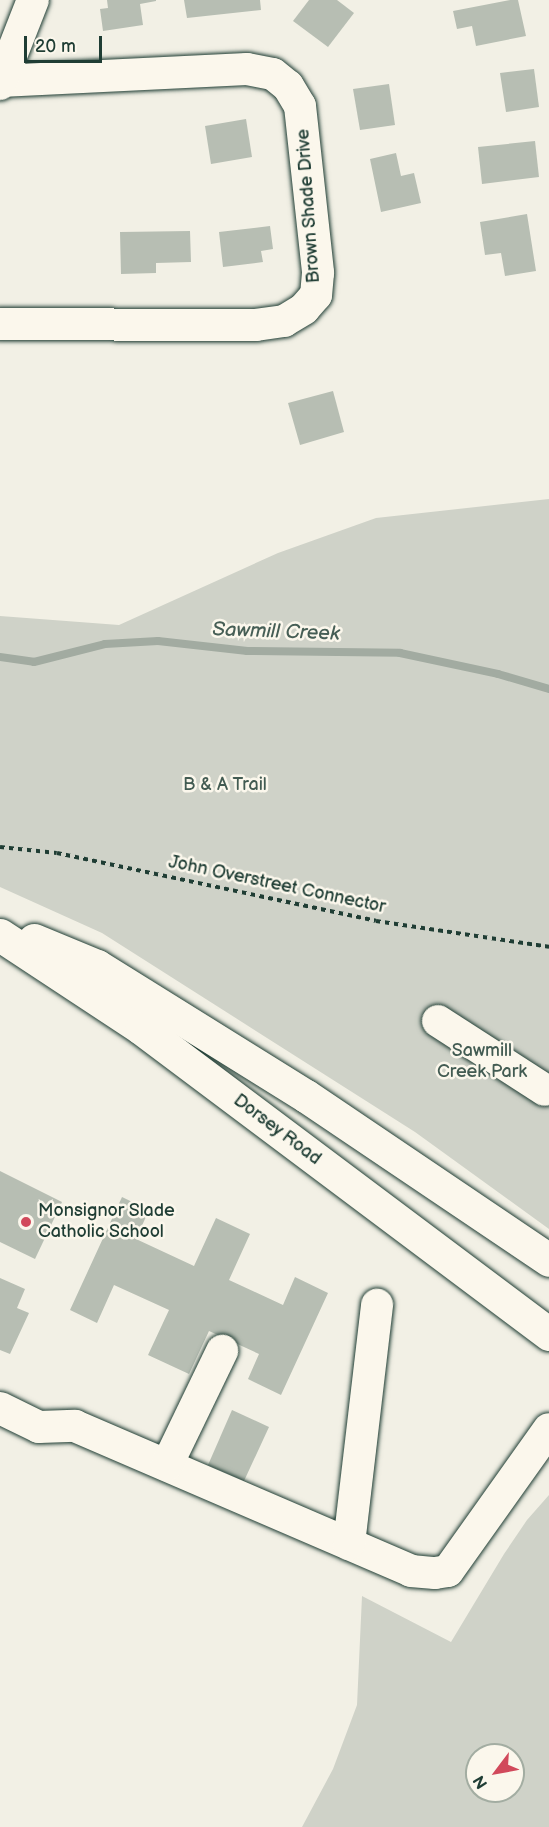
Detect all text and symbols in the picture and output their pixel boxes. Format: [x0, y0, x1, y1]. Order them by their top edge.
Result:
scale bar [27, 24, 105, 62]
text: 20 m [35, 36, 76, 57]
street label: Brown Shade Drive [293, 128, 325, 284]
water label: Sawmill Creek [212, 618, 340, 646]
park label: B & A Trail [183, 774, 267, 796]
street label: John Overstreet Connector [167, 851, 387, 919]
park label: Sawmill Creek Park [437, 1041, 527, 1084]
street label: Dorsey Road [228, 1090, 326, 1170]
place label: Monsignor Slade Catholic School [38, 1201, 175, 1244]
marker: Monsignor Slade Catholic School [19, 1215, 33, 1229]
north arrow [465, 1743, 525, 1803]
text: N [470, 1772, 492, 1792]

